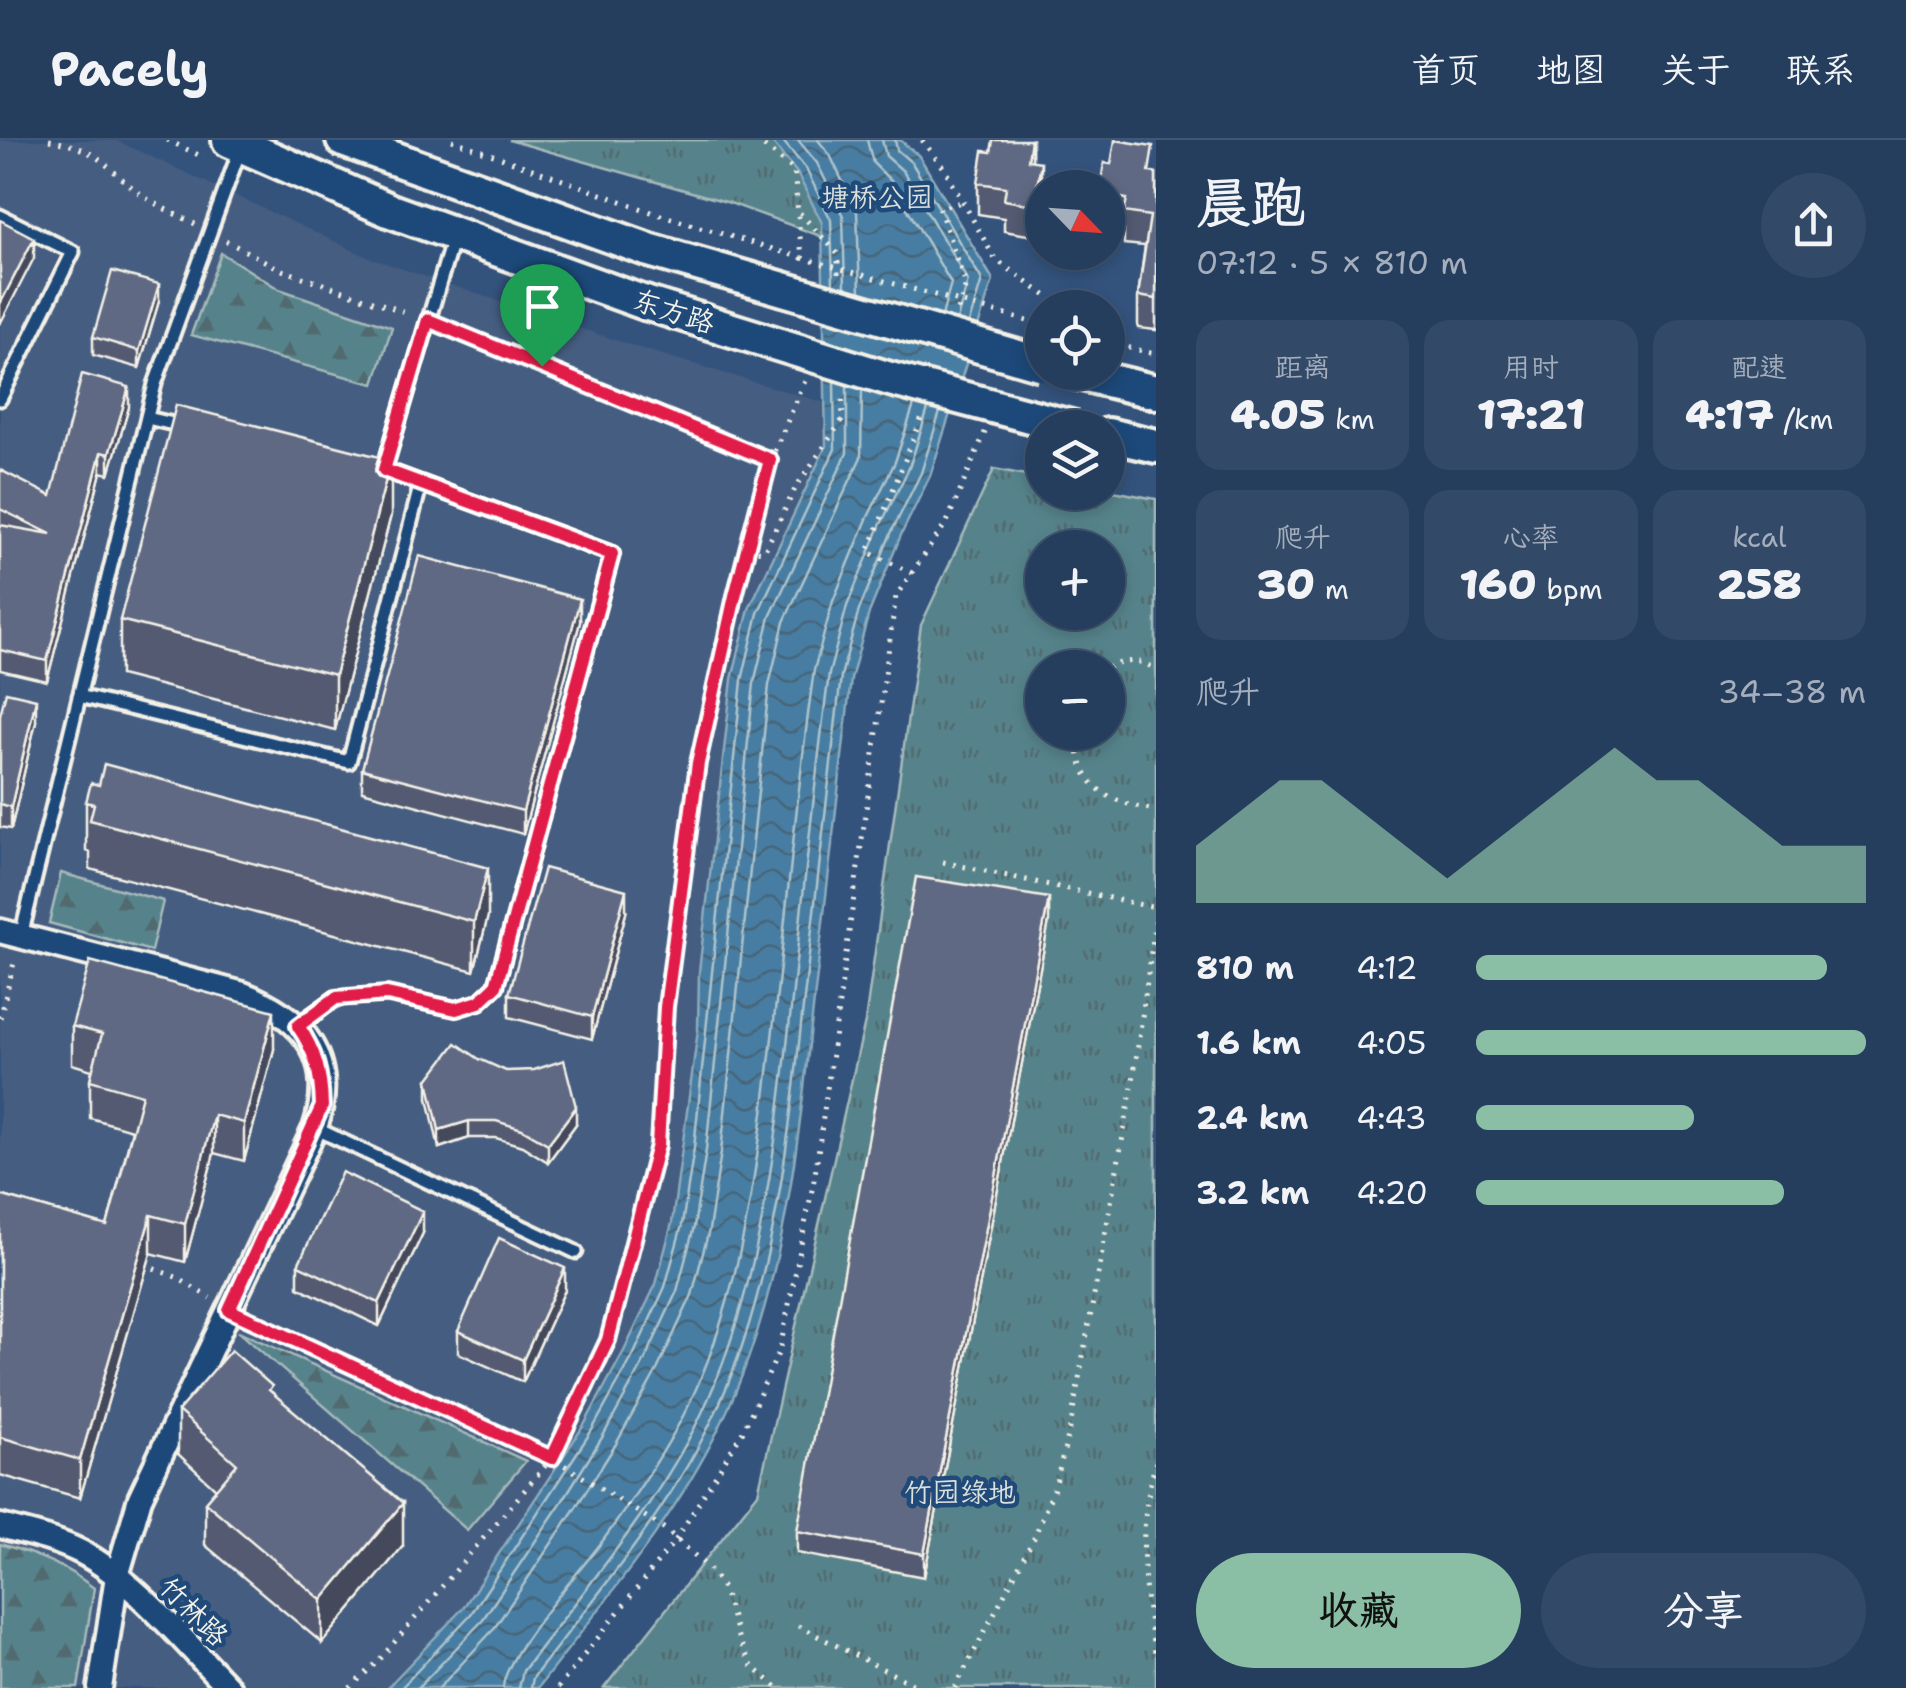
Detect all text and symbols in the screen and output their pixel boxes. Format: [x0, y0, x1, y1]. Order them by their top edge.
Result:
text: Pacely [50, 37, 209, 101]
text: 首页 [1411, 46, 1481, 93]
text: 地图 [1536, 46, 1606, 93]
text: 关于 [1661, 46, 1731, 93]
text: 联系 [1786, 46, 1856, 93]
text: 晨跑 [1196, 166, 1306, 240]
north arrow [1025, 170, 1125, 270]
map controls [1025, 170, 1125, 750]
button: share [1761, 173, 1866, 278]
park label: 塘桥公园 [821, 178, 933, 216]
text: 07:12 · 5 × 810 m [1196, 241, 1468, 284]
pin [500, 264, 585, 367]
icon: arrive [515, 279, 570, 334]
street label: 东方路 [628, 280, 720, 342]
button: locate [1025, 290, 1125, 390]
text: 距离 [1275, 348, 1331, 386]
text: 用时 [1503, 348, 1559, 386]
text: 配速 [1731, 348, 1787, 386]
text: 4.05 [1231, 386, 1326, 442]
text: 17:21 [1477, 386, 1585, 442]
text: 4:17 [1685, 386, 1774, 442]
text: km [1326, 400, 1375, 438]
text: /km [1774, 400, 1833, 438]
button: layers [1025, 410, 1125, 510]
text: 爬升 [1275, 518, 1331, 556]
text: 心率 [1503, 518, 1559, 556]
text: kcal [1732, 518, 1787, 556]
button: + [1025, 530, 1125, 630]
text: 30 [1256, 556, 1315, 612]
text: 160 [1459, 556, 1537, 612]
text: 258 [1717, 556, 1802, 612]
text: m [1315, 570, 1349, 608]
text: bpm [1537, 570, 1603, 608]
button: − [1025, 650, 1125, 750]
text: 爬升 [1196, 670, 1260, 713]
text: 34–38 m [1718, 670, 1866, 713]
text: 810 m [1196, 946, 1294, 989]
text: 4:12 [1356, 946, 1418, 989]
text: 1.6 km [1196, 1021, 1301, 1064]
text: 4:05 [1356, 1021, 1426, 1064]
text: 2.4 km [1196, 1096, 1308, 1139]
text: 4:43 [1356, 1096, 1427, 1139]
text: 3.2 km [1196, 1171, 1309, 1214]
text: 4:20 [1356, 1171, 1428, 1214]
park label: 竹园绿地 [904, 1473, 1016, 1511]
button: 收藏 [1196, 1553, 1521, 1668]
button: 分享 [1541, 1553, 1866, 1668]
street label: 竹林路 [151, 1568, 237, 1654]

